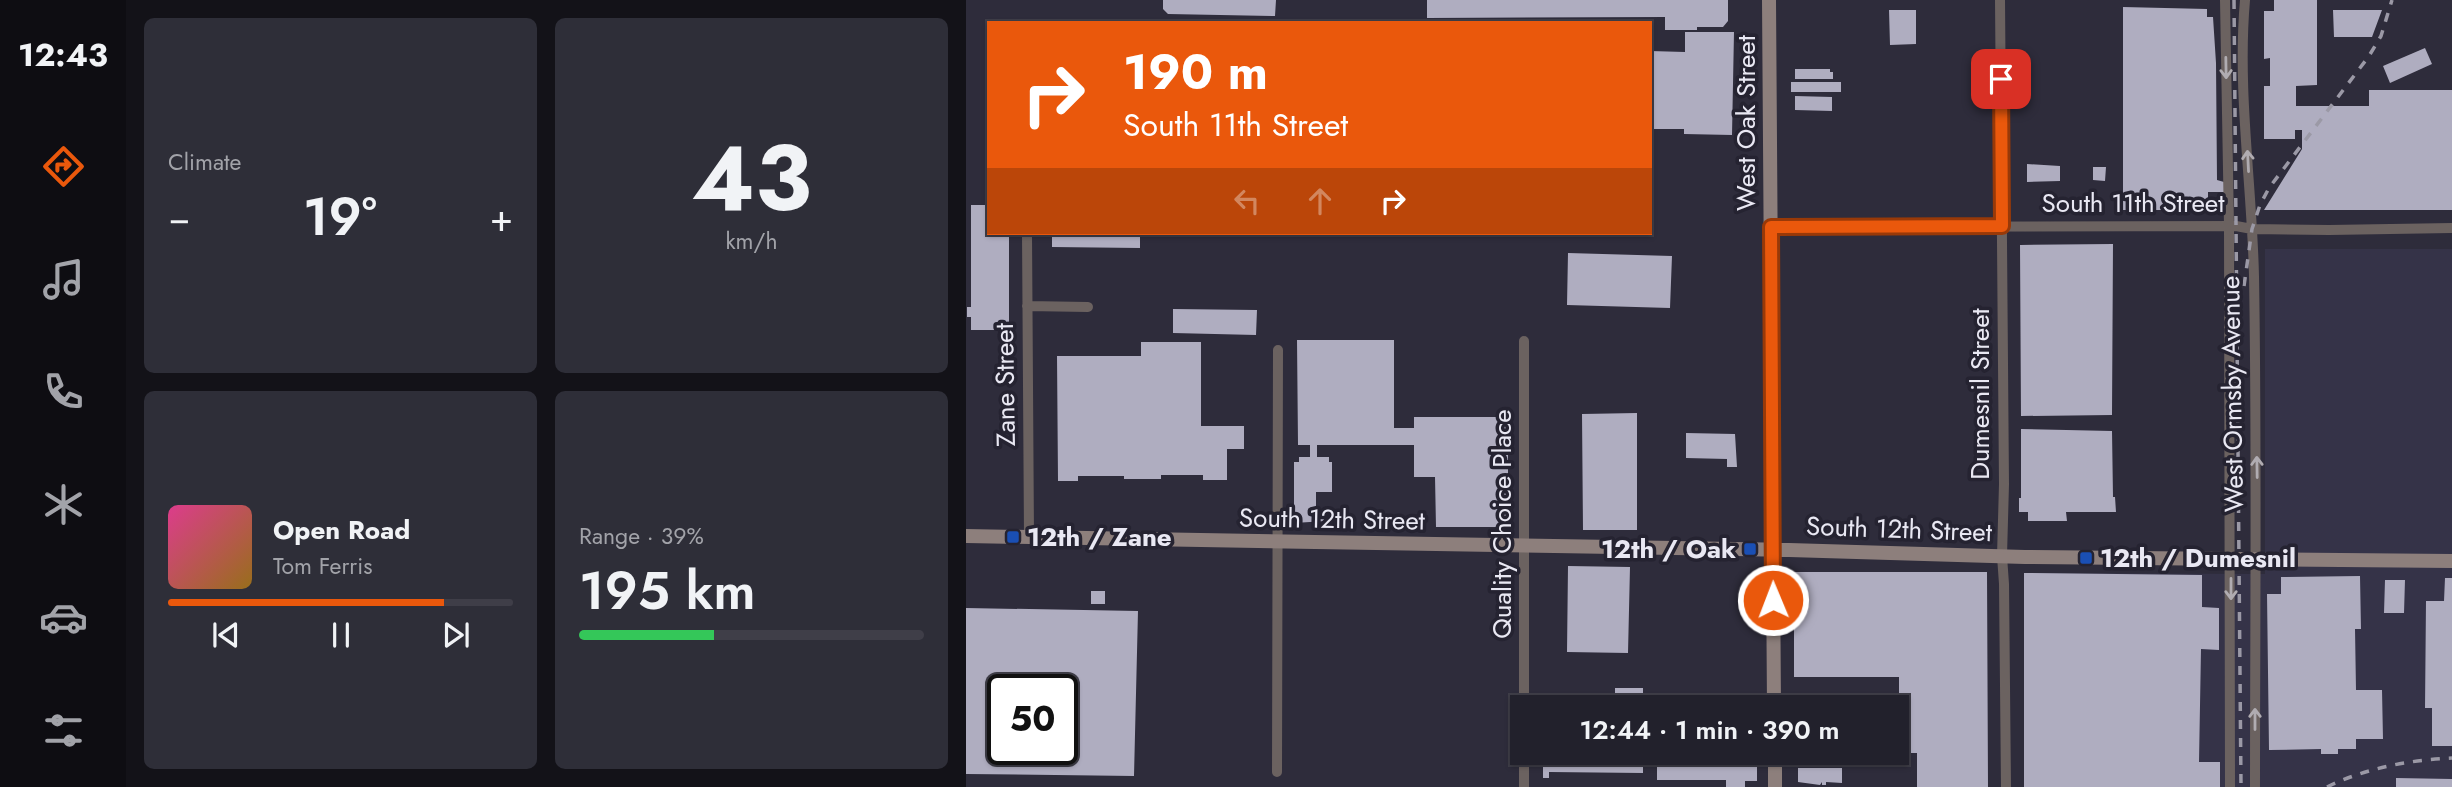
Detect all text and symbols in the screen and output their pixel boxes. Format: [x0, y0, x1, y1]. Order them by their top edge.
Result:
text: 12:43 [18, 32, 108, 78]
street label: West Oak Street [1727, 34, 1765, 211]
text: 190 m [1123, 37, 1268, 107]
icon: right [1008, 49, 1099, 140]
pin [1971, 49, 2031, 109]
one-way arrow [2220, 56, 2233, 79]
icon: arrive [1982, 60, 2020, 98]
text: South 11th Street [1123, 102, 1348, 148]
text: 43 [691, 113, 812, 244]
icon: directions [39, 142, 88, 191]
text: Climate [168, 145, 241, 179]
one-way arrow [2242, 150, 2255, 173]
text: 19° [303, 179, 377, 255]
icon: left [1228, 182, 1266, 220]
icon: ahead [1301, 182, 1339, 220]
icon: right [1374, 182, 1412, 220]
street label: South 11th Street [2042, 184, 2225, 222]
text: − [168, 190, 190, 245]
text: + [490, 190, 513, 245]
text: km/h [726, 224, 777, 258]
icon: music [39, 255, 88, 304]
street label: West Ormsby Avenue [2211, 275, 2253, 513]
street label: Dumesnil Street [1961, 307, 1999, 480]
street label: Zane Street [985, 322, 1025, 447]
icon: phone [39, 367, 88, 416]
street label: Quality Choice Place [1483, 409, 1521, 639]
one-way arrow [2250, 456, 2264, 479]
icon: climate [39, 480, 88, 529]
street label: South 12th Street [1239, 498, 1426, 540]
street label: South 12th Street [1805, 507, 1993, 551]
text: Open Road [273, 511, 410, 549]
place label: 12th / Zane [1027, 518, 1172, 556]
text: Range · 39% [579, 519, 704, 553]
marker: 12th / Zane [1005, 529, 1021, 545]
place label: 12th / Oak [1601, 530, 1736, 568]
place label: 12th / Dumesnil [2100, 539, 2296, 577]
marker: 12th / Oak [1742, 541, 1758, 557]
text: Tom Ferris [273, 549, 372, 583]
marker: 12th / Dumesnil [2078, 550, 2094, 566]
text: 195 km [579, 553, 755, 629]
position arrow [1736, 563, 1810, 637]
one-way arrow [2224, 577, 2238, 600]
icon: car [39, 593, 88, 642]
icon: previous [207, 616, 245, 654]
icon: pause [322, 616, 360, 654]
icon: next [437, 616, 475, 654]
speed limit sign: 50 [987, 674, 1078, 765]
icon: filters [39, 706, 88, 755]
one-way arrow [2248, 708, 2262, 731]
text: 12:44 · 1 min · 390 m [1579, 711, 1840, 749]

